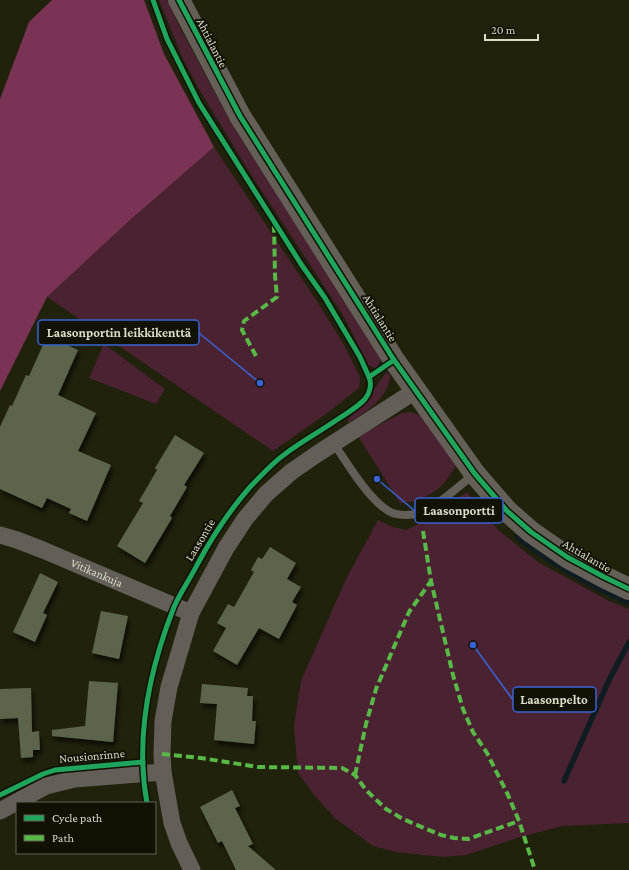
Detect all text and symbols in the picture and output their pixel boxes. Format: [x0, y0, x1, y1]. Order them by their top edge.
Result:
street label: Ahtialantie [194, 16, 230, 70]
scale bar [485, 16, 538, 42]
text: 20 m [491, 23, 516, 37]
street label: Ahtialantie [360, 292, 400, 344]
callout: Laasonportin leikkikenttä [38, 320, 199, 345]
text: Laasonportin leikkikenttä [47, 325, 192, 340]
callout: Laasonportti [415, 498, 503, 523]
text: Laasonportti [423, 503, 495, 518]
street label: Laasontie [182, 516, 218, 564]
street label: Ahtialantie [560, 537, 614, 575]
street label: Vitikankuja [69, 556, 125, 590]
callout: Laasonpelto [513, 687, 596, 712]
text: Laasonpelto [520, 692, 588, 707]
street label: Nousionrinne [59, 746, 125, 766]
legend [16, 802, 156, 854]
text: Cycle path [52, 811, 103, 825]
text: Path [52, 831, 74, 845]

